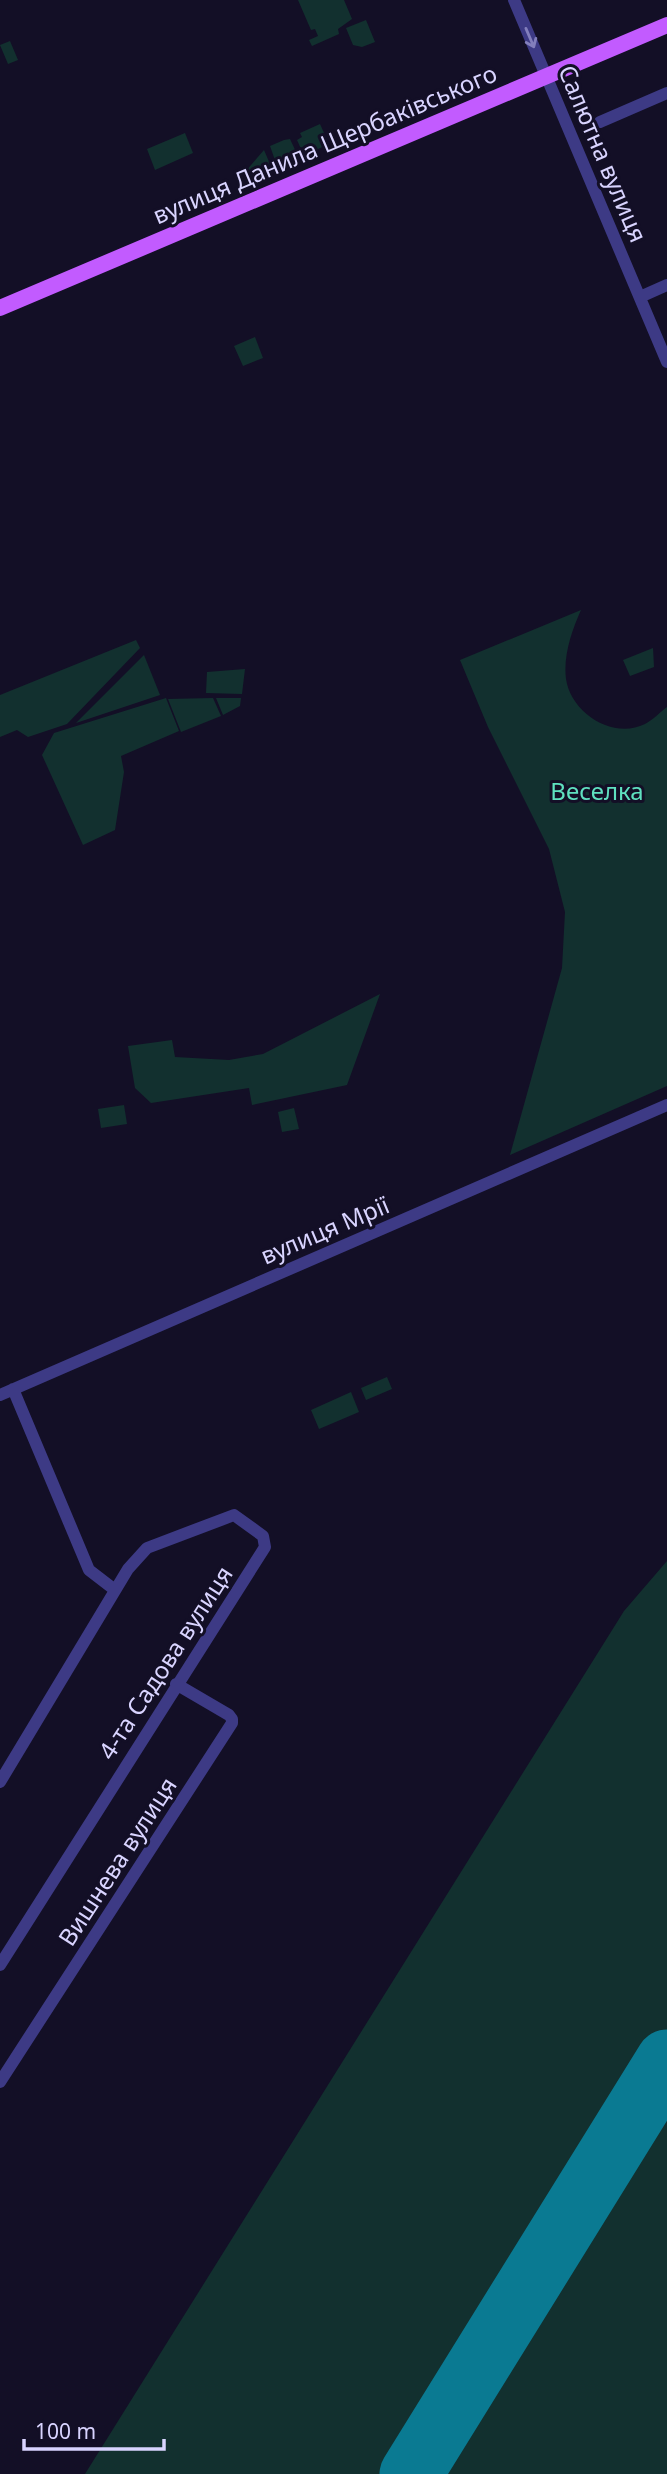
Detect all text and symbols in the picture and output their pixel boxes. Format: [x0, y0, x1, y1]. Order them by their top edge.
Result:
one-way arrow [524, 27, 537, 48]
street label: вулиця Данила Щербаківського [147, 56, 502, 231]
street label: Салютна вулиця [551, 60, 656, 247]
park label: Веселка [550, 774, 644, 807]
street label: вулиця Мрії [255, 1188, 394, 1272]
street label: 4-та Садова вулиця [90, 1559, 240, 1765]
street label: Вишнева вулиця [50, 1770, 184, 1952]
scale bar [24, 2408, 164, 2452]
text: 100 m [35, 2417, 96, 2445]

